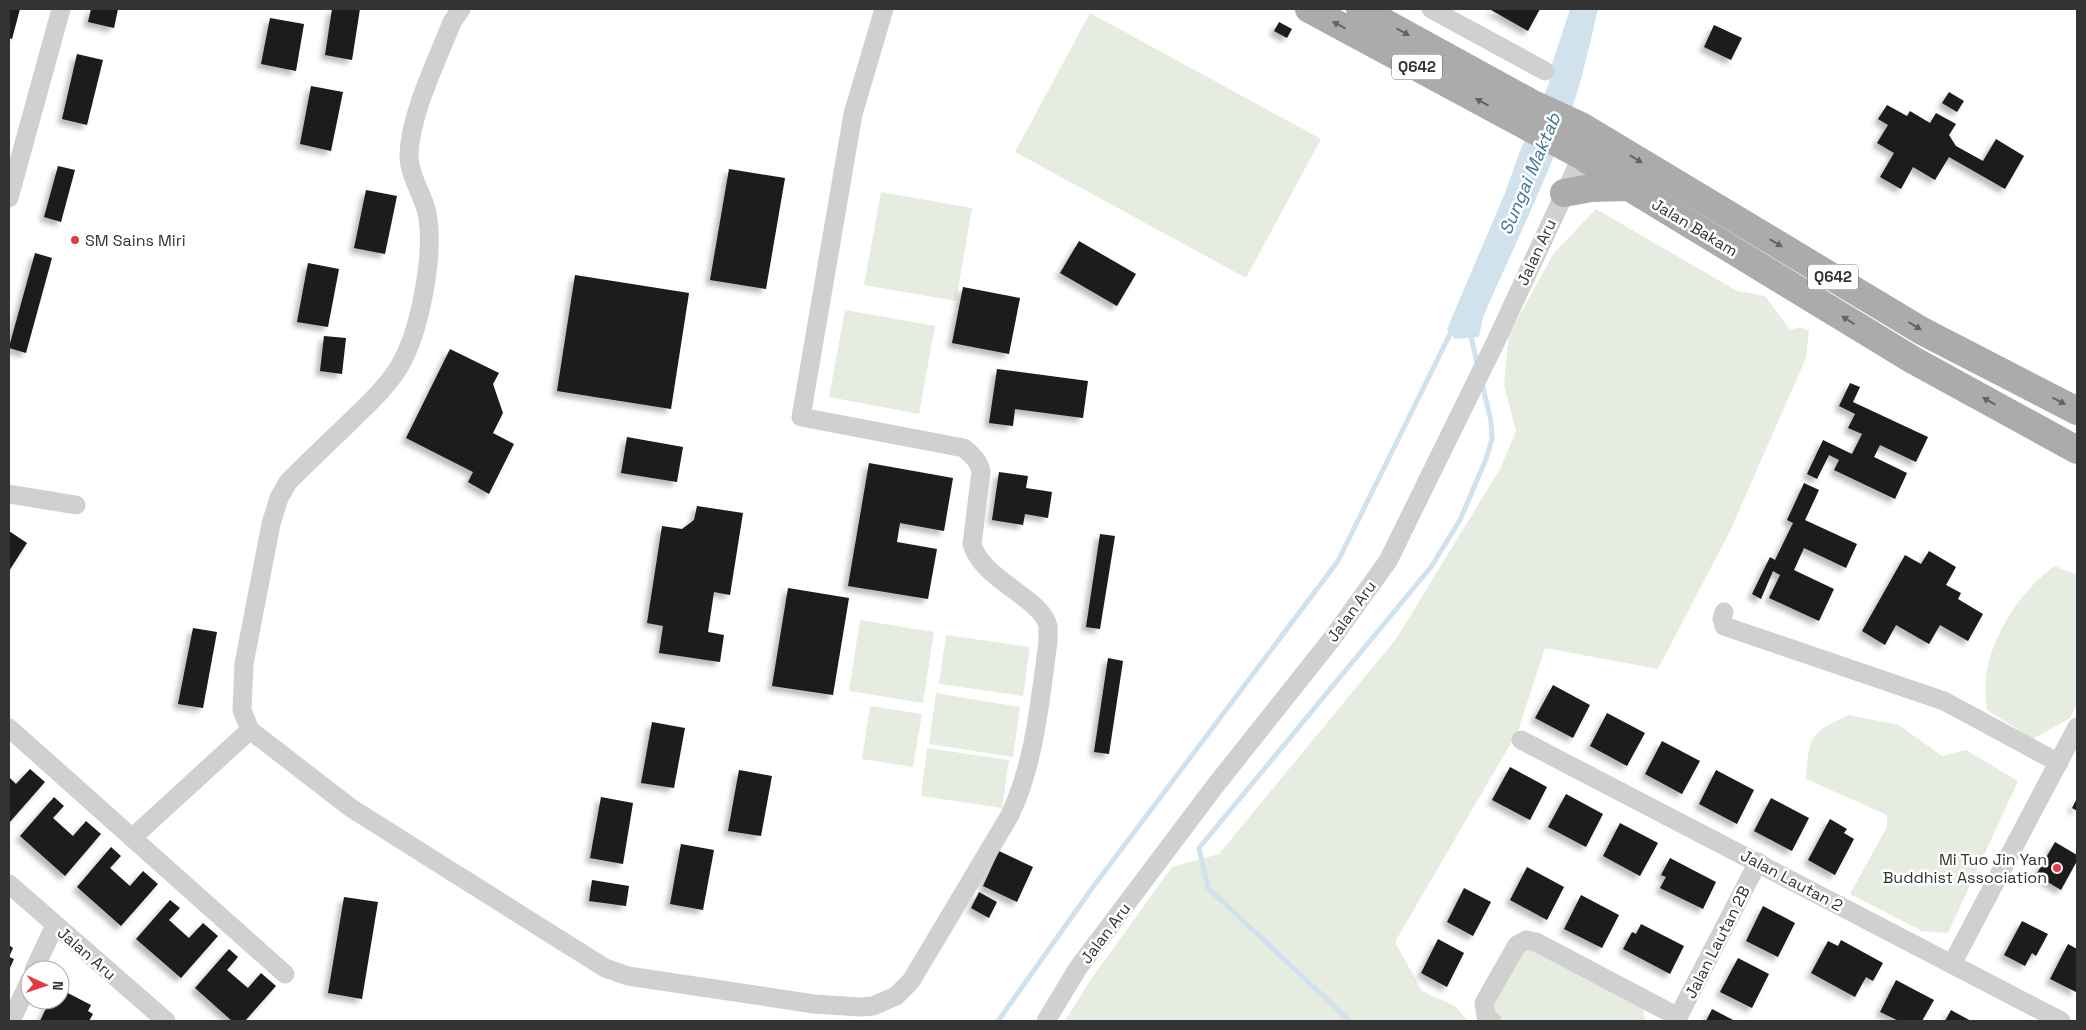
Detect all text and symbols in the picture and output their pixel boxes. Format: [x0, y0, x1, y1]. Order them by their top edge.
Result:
one-way arrow [1332, 21, 1346, 29]
one-way arrow [1396, 28, 1410, 36]
road number: Q642 [1392, 54, 1442, 80]
one-way arrow [1474, 98, 1489, 106]
water label: Sungai Maktab [1494, 108, 1566, 238]
one-way arrow [1630, 155, 1643, 164]
street label: Jalan Bakam [1648, 194, 1742, 261]
street label: Jalan Aru [1512, 216, 1561, 289]
place label: SM Sains Miri [85, 230, 186, 251]
marker: SM Sains Miri [69, 234, 81, 246]
one-way arrow [1769, 238, 1782, 247]
road number: Q642 [1808, 264, 1858, 290]
one-way arrow [1841, 315, 1855, 325]
one-way arrow [1908, 322, 1921, 331]
one-way arrow [1982, 397, 1995, 406]
one-way arrow [2052, 397, 2066, 405]
street label: Jalan Aru [1322, 576, 1381, 646]
street label: Jalan Lautan 2 [1737, 845, 1847, 916]
place label: Mi Tuo Jin Yan Buddhist Association [1883, 849, 2047, 888]
marker: Mi Tuo Jin Yan Buddhist Association [2051, 862, 2063, 874]
street label: Jalan Lautan 2B [1680, 882, 1755, 1002]
street label: Jalan Aru [1076, 899, 1135, 968]
street label: Jalan Aru [53, 922, 120, 985]
north arrow [20, 960, 70, 1010]
text: N [49, 981, 67, 991]

